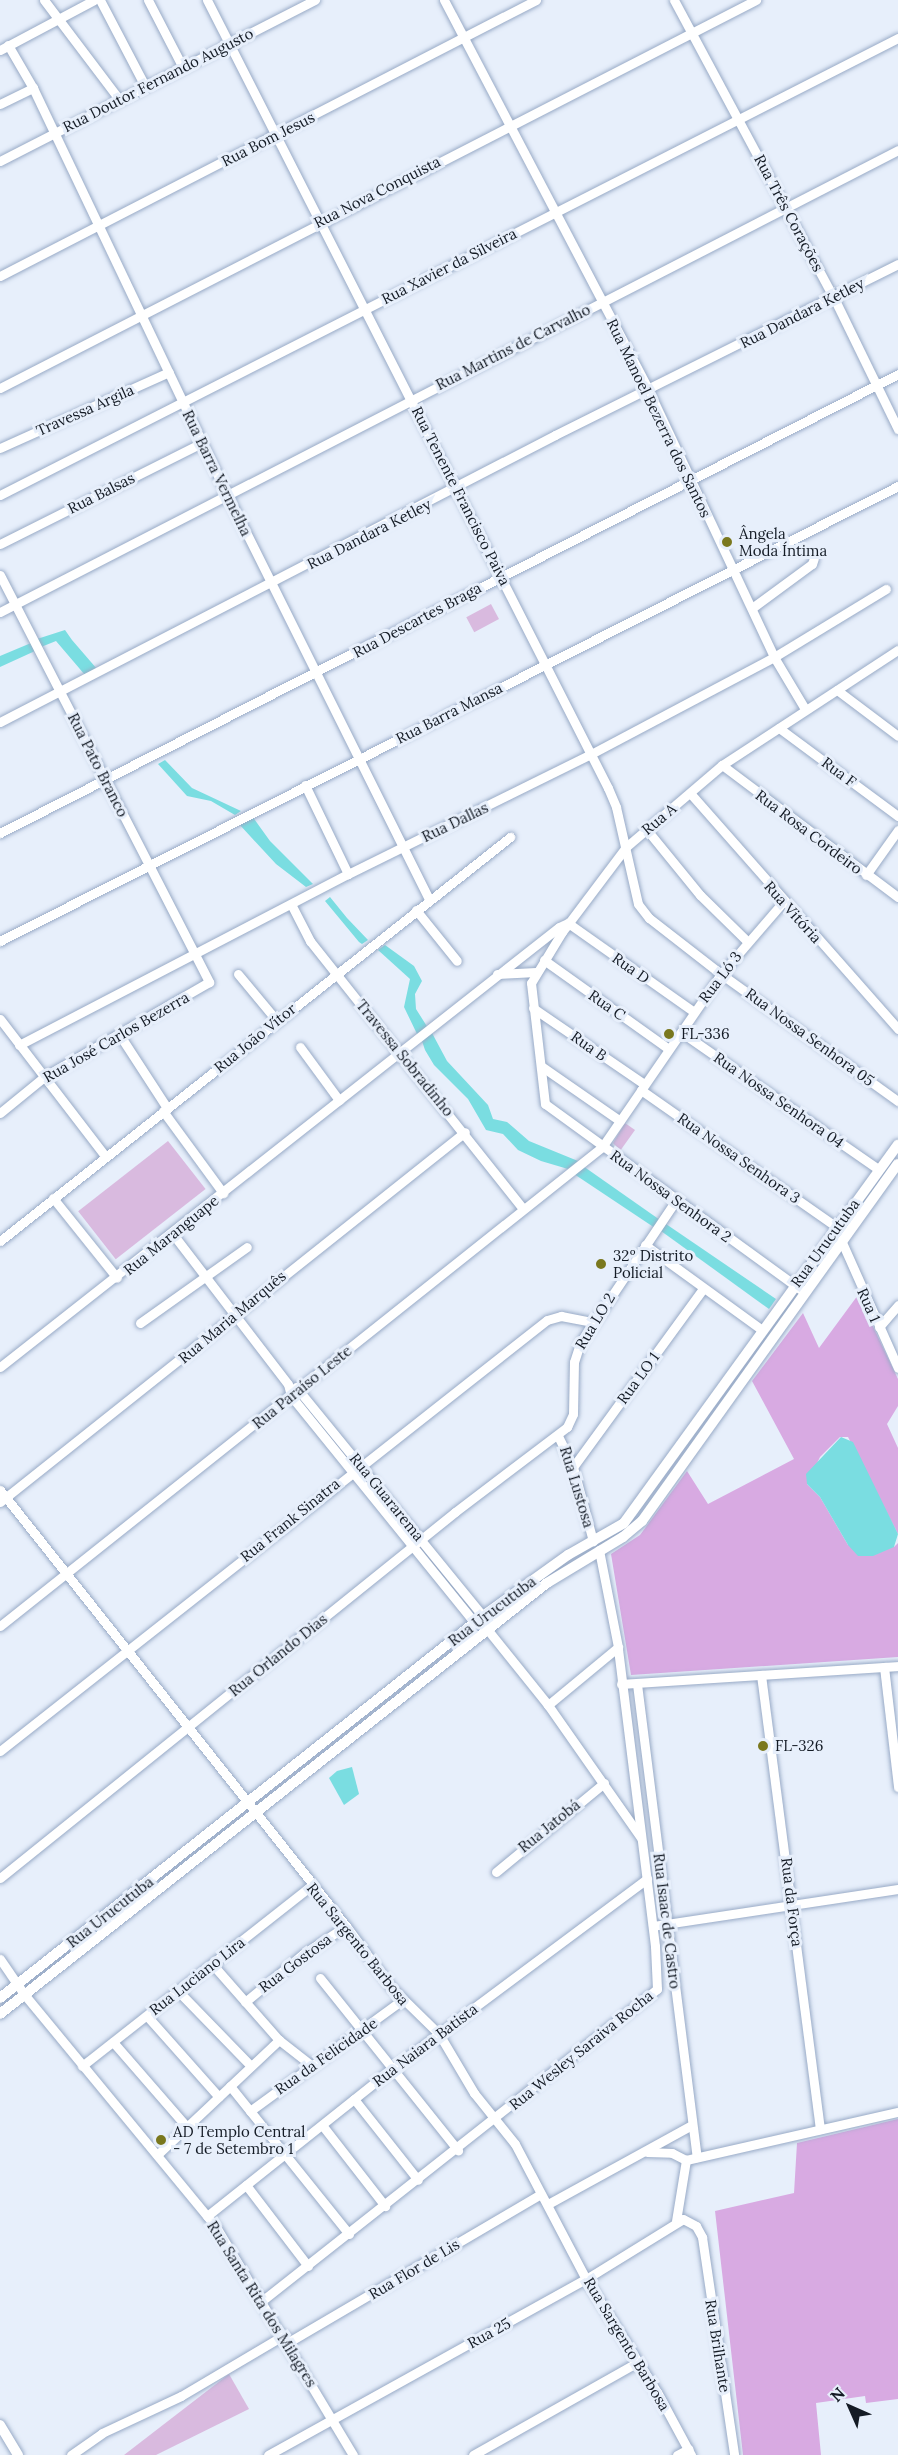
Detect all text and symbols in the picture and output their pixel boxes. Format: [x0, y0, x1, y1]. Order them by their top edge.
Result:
street label: Rua Doutor Fernando Augusto [60, 24, 256, 136]
street label: Rua Bom Jesus [219, 108, 317, 170]
street label: Rua Três Corações [751, 151, 827, 275]
street label: Rua Nova Conquista [311, 152, 443, 232]
street label: Rua Xavier da Silveira [378, 224, 520, 308]
street label: Rua Dandara Ketley [737, 274, 867, 352]
street label: Rua Martins de Carvalho [433, 300, 593, 394]
street label: Rua Manoel Bezerra dos Santos [603, 316, 715, 520]
street label: Travessa Argila [33, 380, 137, 440]
street label: Rua Tenente Francisco Paiva [408, 404, 514, 588]
street label: Rua Barra Vermelha [179, 407, 255, 539]
street label: Rua Balsas [64, 468, 138, 518]
street label: Rua Dandara Ketley [304, 495, 434, 573]
place label: Ângela Moda Íntima [739, 524, 827, 559]
marker: Ângela Moda Íntima [720, 535, 734, 549]
street label: Rua Descartes Braga [350, 579, 484, 661]
street label: Rua Barra Mansa [393, 678, 505, 748]
street label: Rua Pato Branco [64, 710, 132, 820]
street label: Rua F [818, 753, 860, 791]
street label: Rua Rosa Cordeiro [752, 786, 866, 878]
street label: Rua Dallas [419, 798, 491, 846]
street label: Rua A [638, 799, 680, 839]
street label: Rua Vitória [761, 877, 825, 947]
street label: Rua Ló 3 [695, 948, 745, 1006]
street label: Rua D [609, 949, 653, 987]
street label: Rua Nossa Senhora 05 [742, 984, 878, 1090]
street label: Rua C [585, 986, 629, 1024]
street label: Rua José Carlos Bezerra [40, 988, 192, 1086]
street label: Travessa Sobradinho [352, 996, 458, 1120]
street label: Rua João Vítor [211, 1000, 299, 1076]
place label: FL-336 [681, 1025, 730, 1043]
street label: Rua B [568, 1027, 610, 1065]
marker: FL-336 [662, 1027, 676, 1041]
street label: Rua Nossa Senhora 04 [710, 1048, 848, 1152]
street label: Rua Nossa Senhora 3 [674, 1109, 804, 1207]
street label: Rua Nossa Senhora 2 [607, 1146, 735, 1246]
street label: Rua Maranguape [120, 1191, 222, 1279]
street label: Rua Urucutuba [787, 1195, 863, 1291]
place label: 32º Distrito Policial [613, 1246, 693, 1281]
marker: 32º Distrito Policial [594, 1257, 608, 1271]
street label: Rua Maria Marquês [175, 1267, 289, 1367]
street label: Rua 1 [854, 1285, 884, 1325]
street label: Rua LO 2 [571, 1290, 619, 1352]
street label: Rua Paraíso Leste [249, 1341, 355, 1433]
street label: Rua LO 1 [613, 1349, 663, 1407]
street label: Rua Lustosa [556, 1444, 598, 1530]
street label: Rua Guararema [346, 1449, 428, 1545]
street label: Rua Frank Sinatra [237, 1474, 343, 1566]
street label: Rua Urucutuba [445, 1572, 539, 1650]
street label: Rua Orlando Dias [225, 1610, 331, 1700]
place label: FL-326 [775, 1737, 823, 1755]
marker: FL-326 [756, 1739, 770, 1753]
street label: Rua Jatobá [515, 1796, 583, 1856]
street label: Rua Isaac de Castro [650, 1852, 684, 1990]
street label: Rua da Força [778, 1856, 806, 1948]
street label: Rua Urucutuba [63, 1873, 157, 1951]
street label: Rua Sargento Barbosa [303, 1879, 413, 2009]
street label: Rua Gostosa [255, 1930, 335, 1996]
street label: Rua Luciano Lira [146, 1933, 248, 2019]
street label: Rua Wesley Saraiva Rocha [505, 1986, 657, 2114]
street label: Rua Naiara Batista [369, 2000, 481, 2090]
street label: Rua da Felicidade [271, 2014, 381, 2098]
place label: AD Templo Central - 7 de Setembro 1 [173, 2122, 305, 2157]
marker: AD Templo Central - 7 de Setembro 1 [154, 2133, 168, 2147]
street label: Rua Santa Rita dos Milagres [203, 2218, 321, 2390]
street label: Rua Flor de Lis [365, 2235, 463, 2303]
street label: Rua Sargento Barbosa [580, 2274, 674, 2414]
street label: Rua Brilhante [702, 2298, 734, 2394]
street label: Rua 25 [464, 2314, 514, 2352]
north arrow [820, 2377, 880, 2437]
text: N [826, 2383, 849, 2406]

